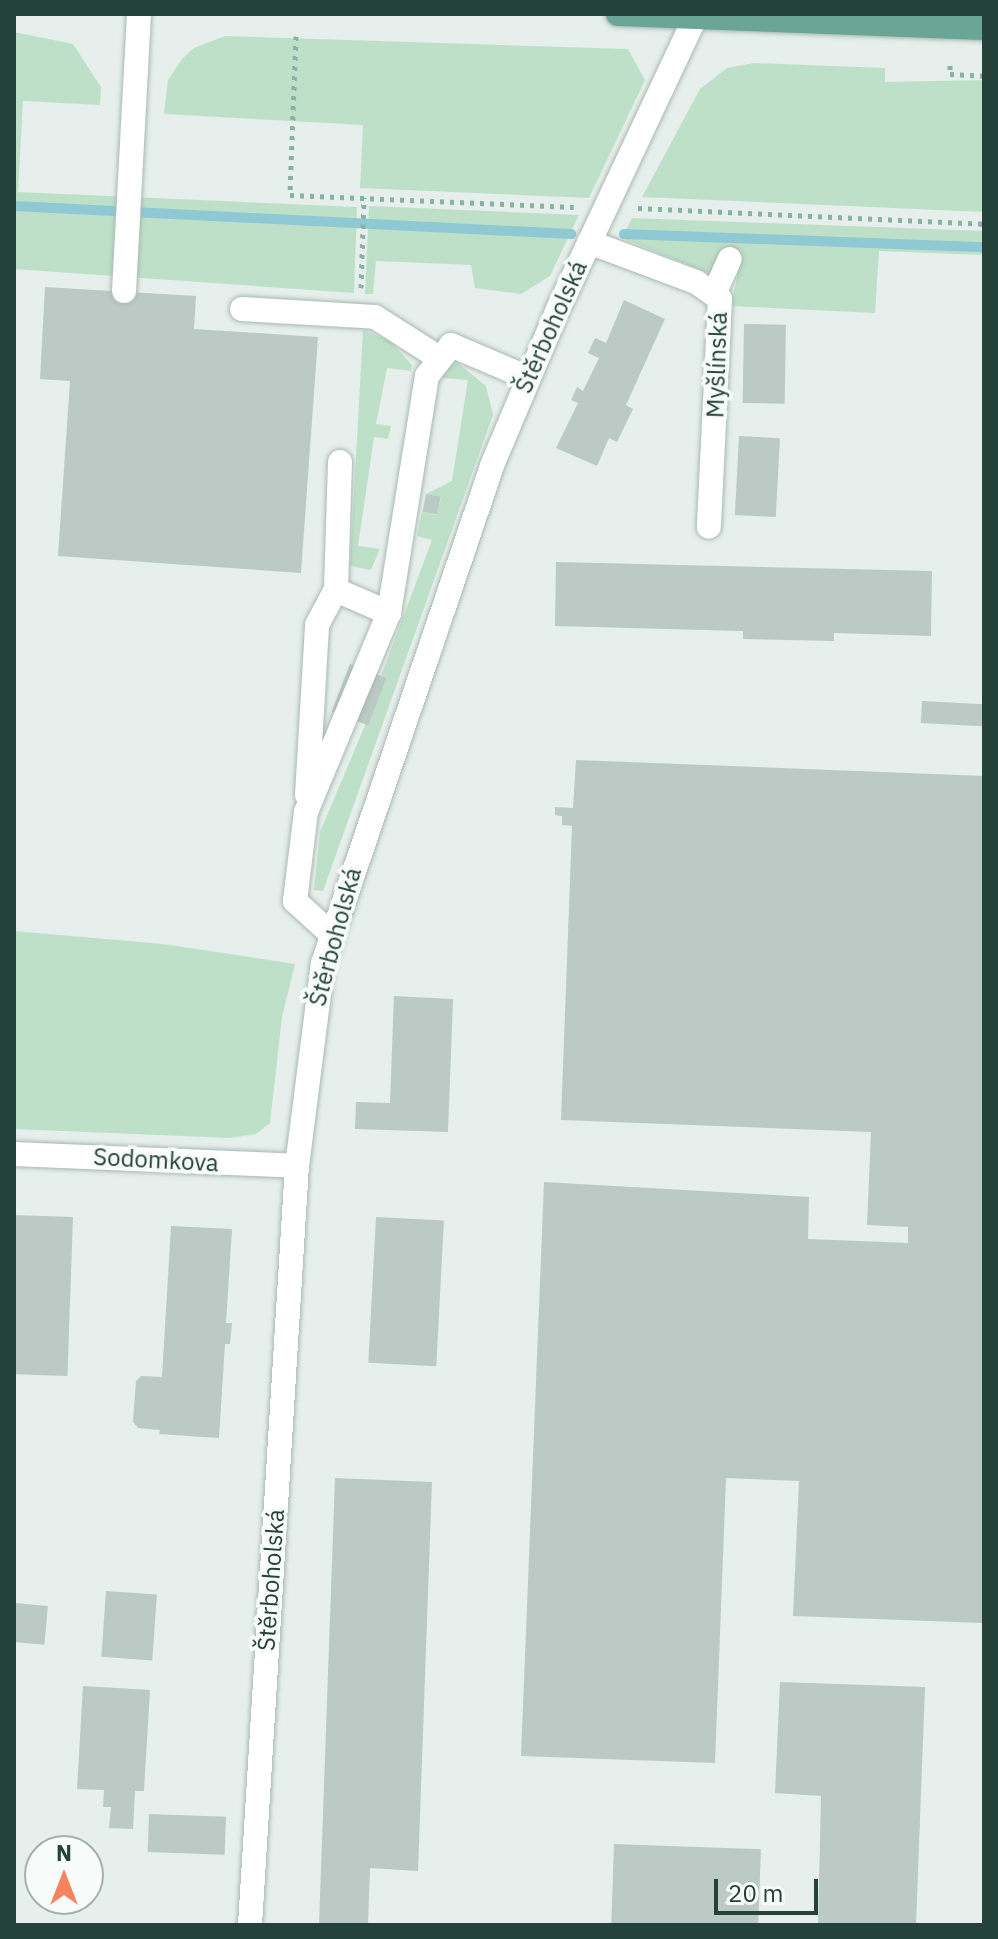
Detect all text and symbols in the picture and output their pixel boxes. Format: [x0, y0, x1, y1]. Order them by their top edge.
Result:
street label: Štěrboholská [509, 256, 593, 398]
street label: Myšlínská [701, 311, 733, 419]
street label: Štěrboholská [303, 865, 367, 1009]
street label: Sodomkova [93, 1142, 219, 1178]
street label: Štěrboholská [252, 1508, 290, 1652]
north arrow [24, 1835, 104, 1915]
text: N [56, 1838, 72, 1867]
scale bar [718, 1863, 822, 1913]
text: 20 m [728, 1877, 783, 1909]

